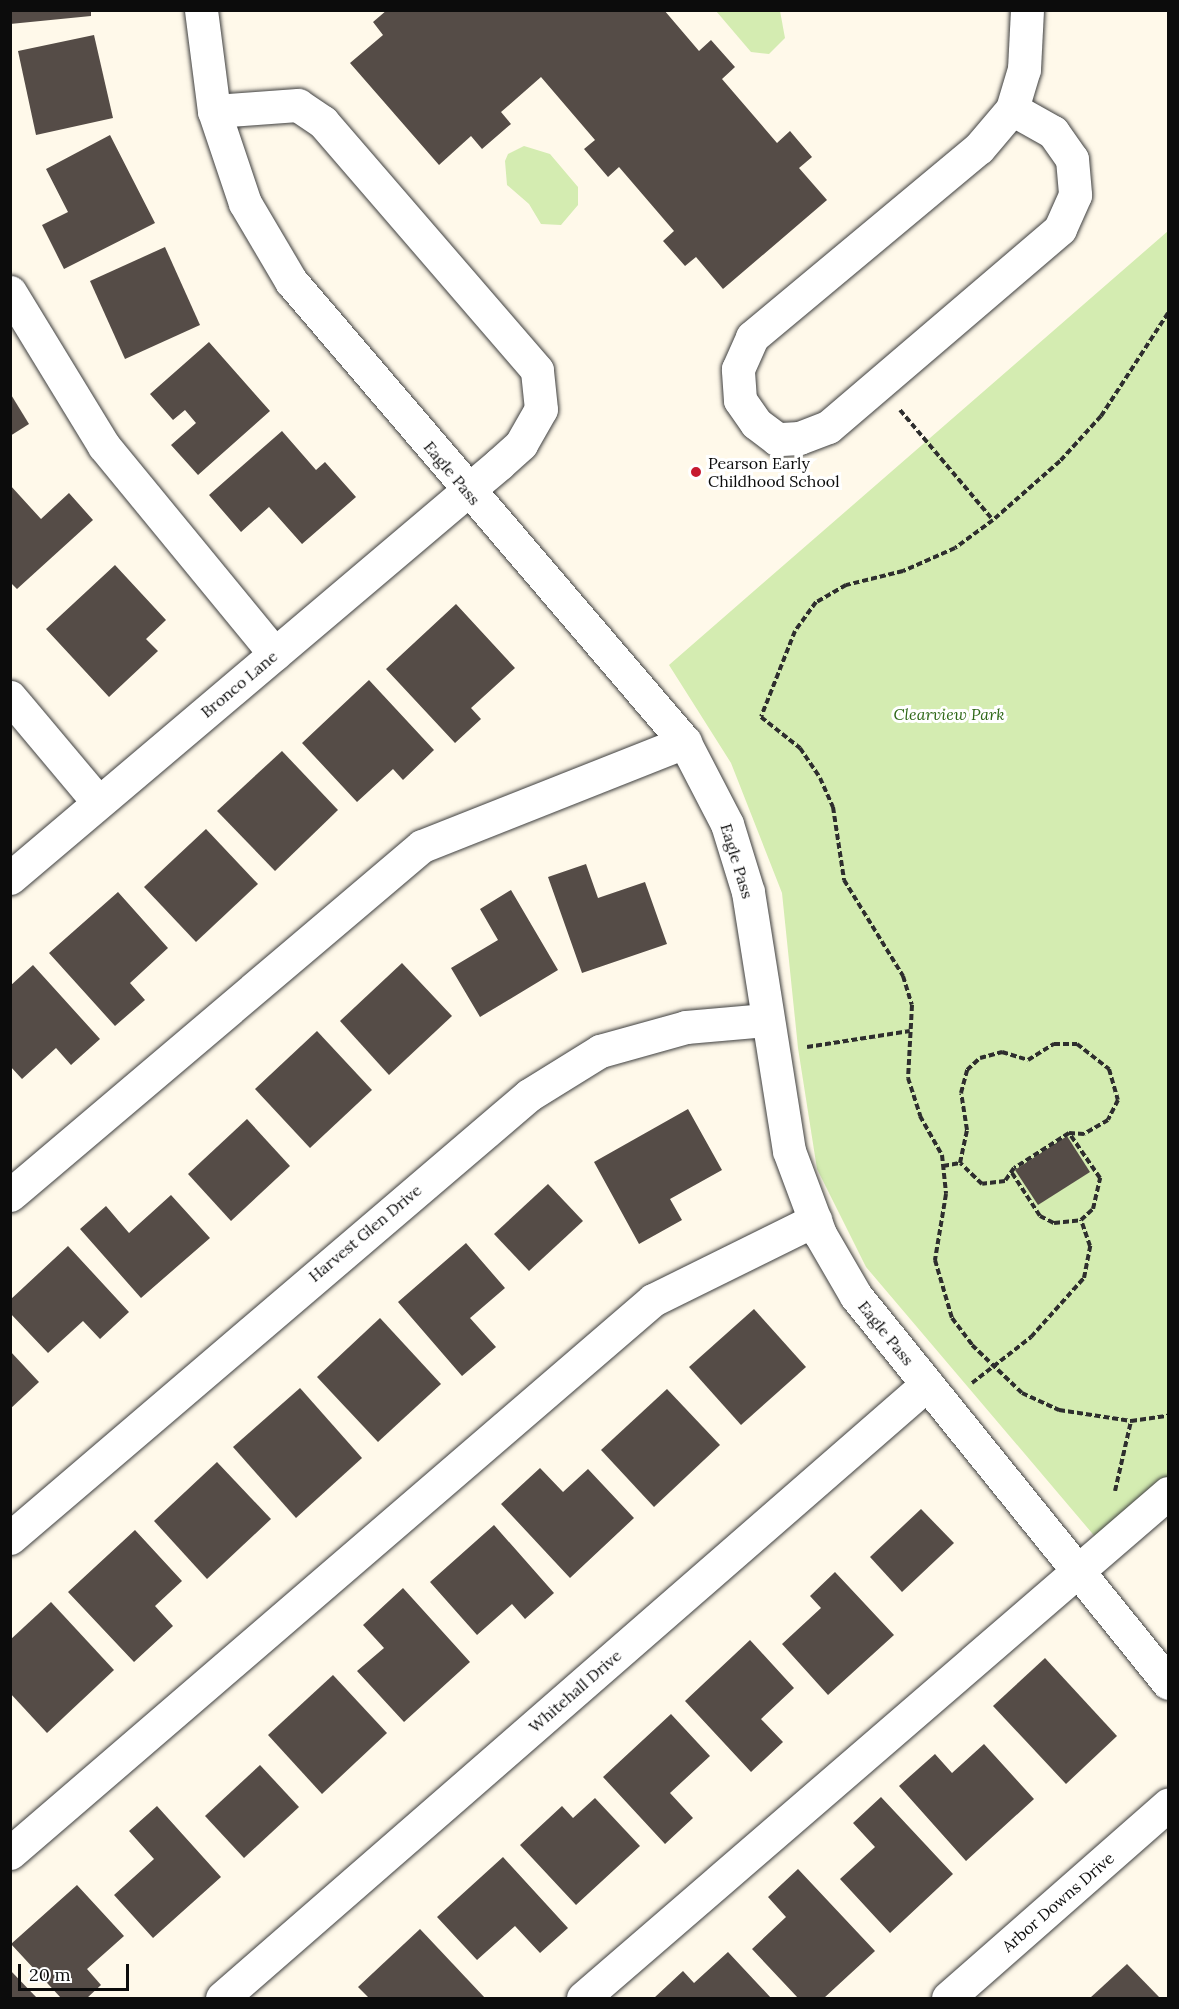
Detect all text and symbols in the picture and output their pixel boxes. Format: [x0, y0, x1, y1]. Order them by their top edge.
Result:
street label: Eagle Pass [420, 437, 484, 509]
place label: Pearson Early Childhood School [708, 453, 840, 491]
marker: Pearson Early Childhood School [689, 465, 703, 479]
street label: Bronco Lane [197, 646, 281, 722]
park label: Clearview Park [894, 704, 1004, 724]
street label: Eagle Pass [717, 821, 757, 901]
street label: Harvest Glen Drive [305, 1180, 425, 1286]
street label: Eagle Pass [854, 1297, 918, 1369]
street label: Whitehall Drive [525, 1646, 625, 1736]
street label: Arbor Downs Drive [998, 1848, 1118, 1956]
scale bar [21, 1952, 132, 1990]
text: 20 m [29, 1963, 71, 1986]

